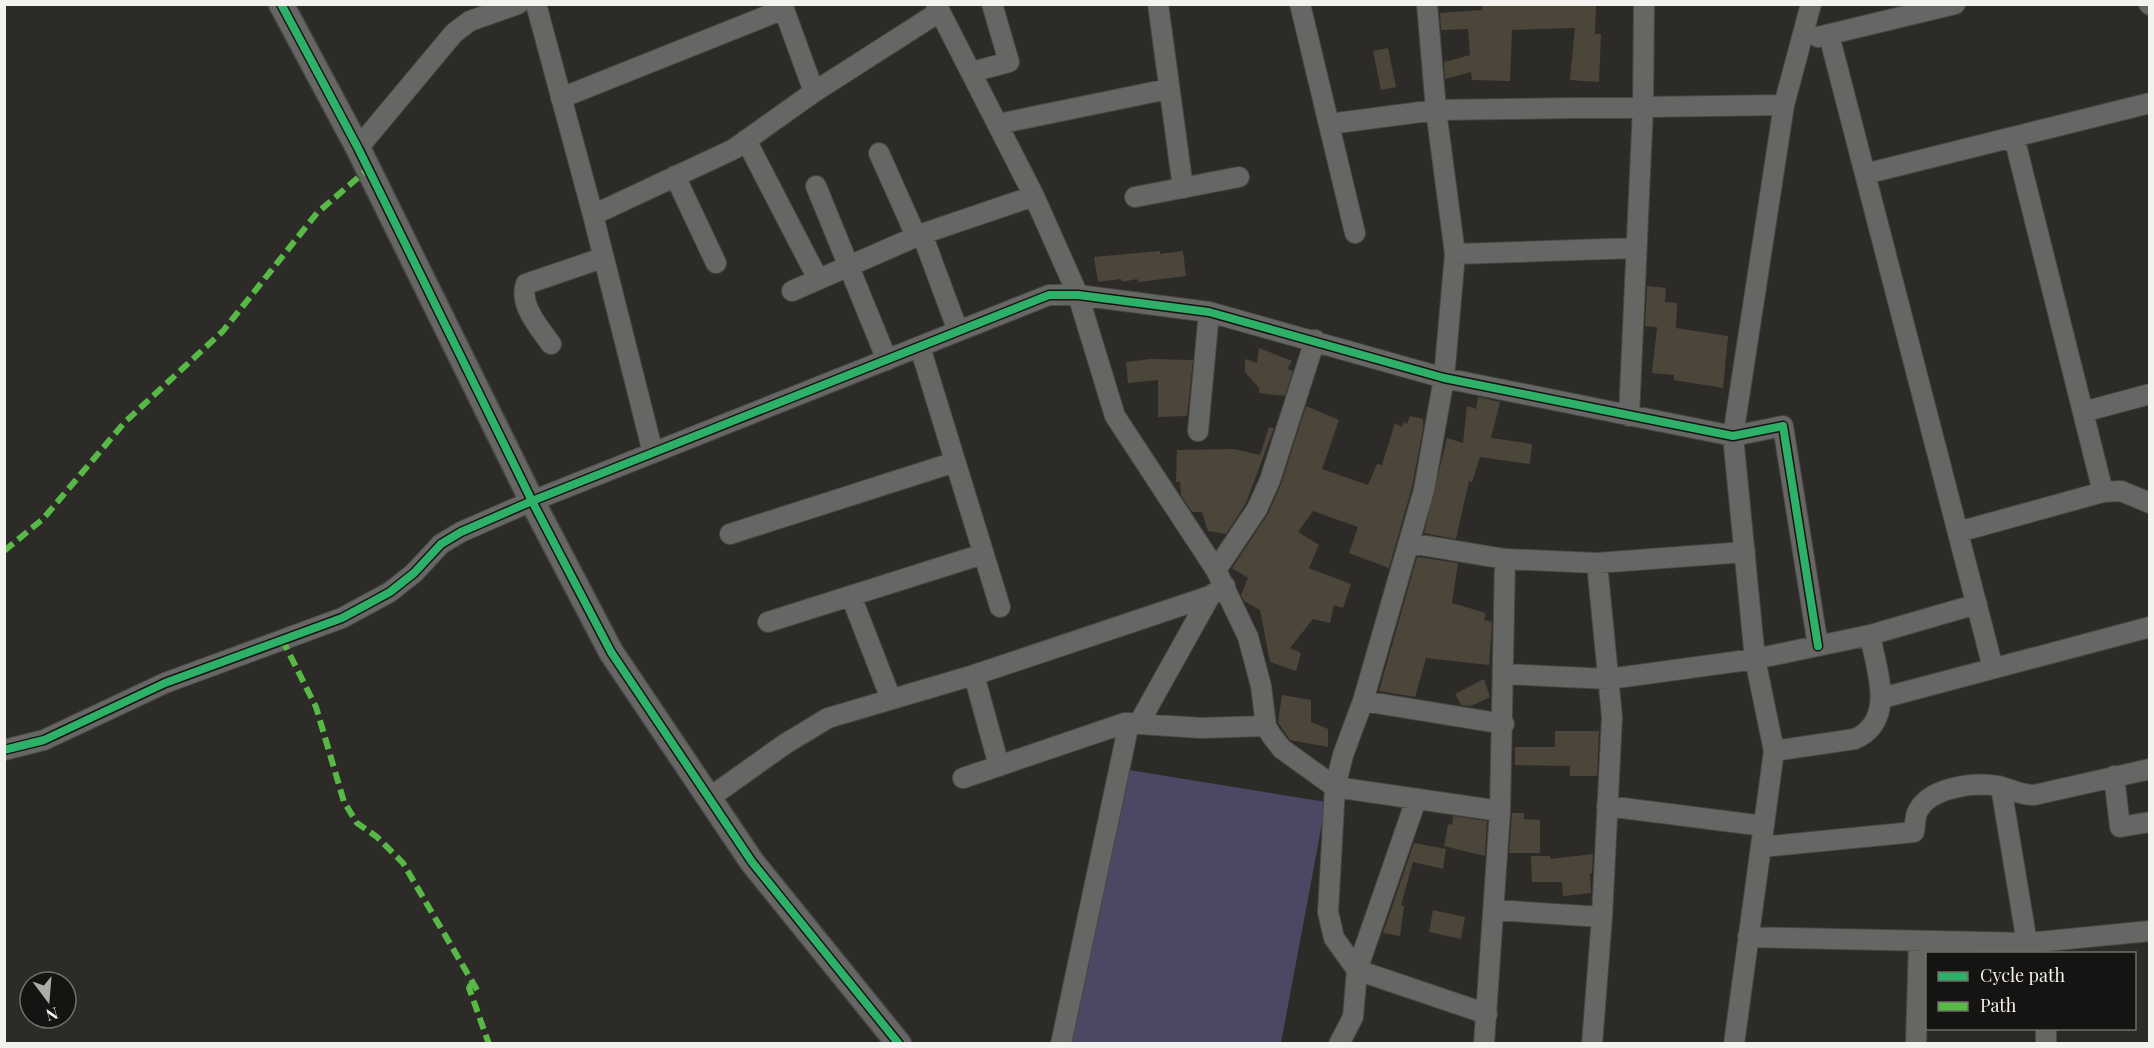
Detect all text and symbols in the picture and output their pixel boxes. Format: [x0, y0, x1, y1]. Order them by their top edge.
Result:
legend [1926, 952, 2136, 1030]
text: Cycle path [1980, 963, 2065, 987]
north arrow [18, 970, 78, 1030]
text: Path [1980, 993, 2017, 1017]
text: N [43, 1003, 61, 1027]

